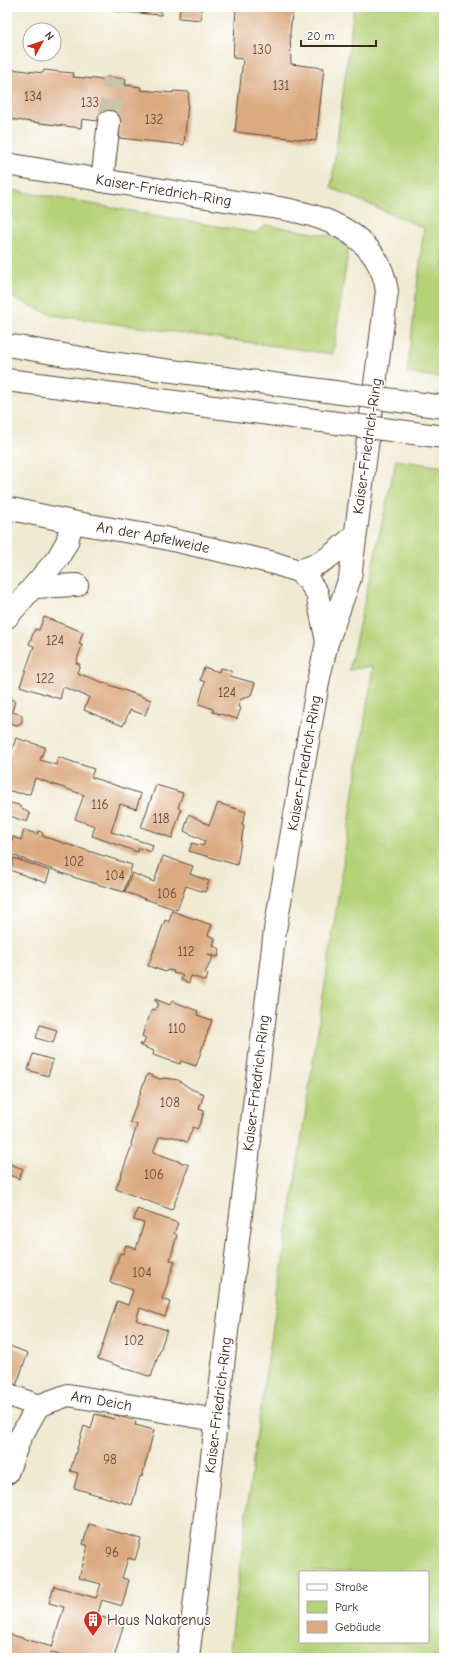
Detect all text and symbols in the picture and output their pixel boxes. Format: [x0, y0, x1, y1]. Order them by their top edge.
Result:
north arrow [22, 22, 62, 62]
scale bar [301, 22, 376, 48]
text: N [42, 29, 57, 43]
text: 20 m [307, 29, 335, 43]
house number: 130 [252, 42, 272, 57]
house number: 131 [273, 78, 289, 93]
house number: 134 [24, 89, 42, 104]
house number: 133 [81, 95, 99, 110]
house number: 132 [145, 112, 163, 127]
street label: Kaiser-Friedrich-Ring [94, 170, 233, 210]
street label: Kaiser-Friedrich-Ring [349, 377, 385, 515]
street label: An der Apfelweide [95, 517, 212, 557]
house number: 124 [46, 633, 64, 648]
house number: 122 [36, 671, 55, 686]
house number: 124 [218, 685, 236, 700]
street label: Kaiser-Friedrich-Ring [283, 694, 325, 832]
house number: 116 [91, 797, 109, 812]
house number: 118 [153, 811, 170, 826]
house number: 102 [64, 854, 84, 869]
house number: 104 [105, 868, 125, 883]
house number: 106 [157, 886, 177, 901]
house number: 112 [177, 944, 195, 959]
street label: Kaiser-Friedrich-Ring [239, 1014, 273, 1152]
house number: 110 [168, 1021, 186, 1036]
house number: 108 [160, 1095, 180, 1110]
house number: 106 [144, 1167, 164, 1182]
house number: 104 [132, 1265, 152, 1280]
house number: 102 [124, 1333, 144, 1348]
street label: Kaiser-Friedrich-Ring [201, 1336, 235, 1474]
street label: Am Deich [70, 1387, 133, 1415]
house number: 98 [103, 1452, 117, 1467]
house number: 96 [105, 1545, 119, 1560]
legend [299, 1571, 429, 1643]
text: Straße [335, 1580, 368, 1594]
text: Park [335, 1600, 358, 1614]
building icon: Haus Nakatenus [82, 1609, 104, 1637]
place label: Haus Nakatenus [107, 1611, 210, 1629]
text: Gebäude [335, 1620, 381, 1634]

